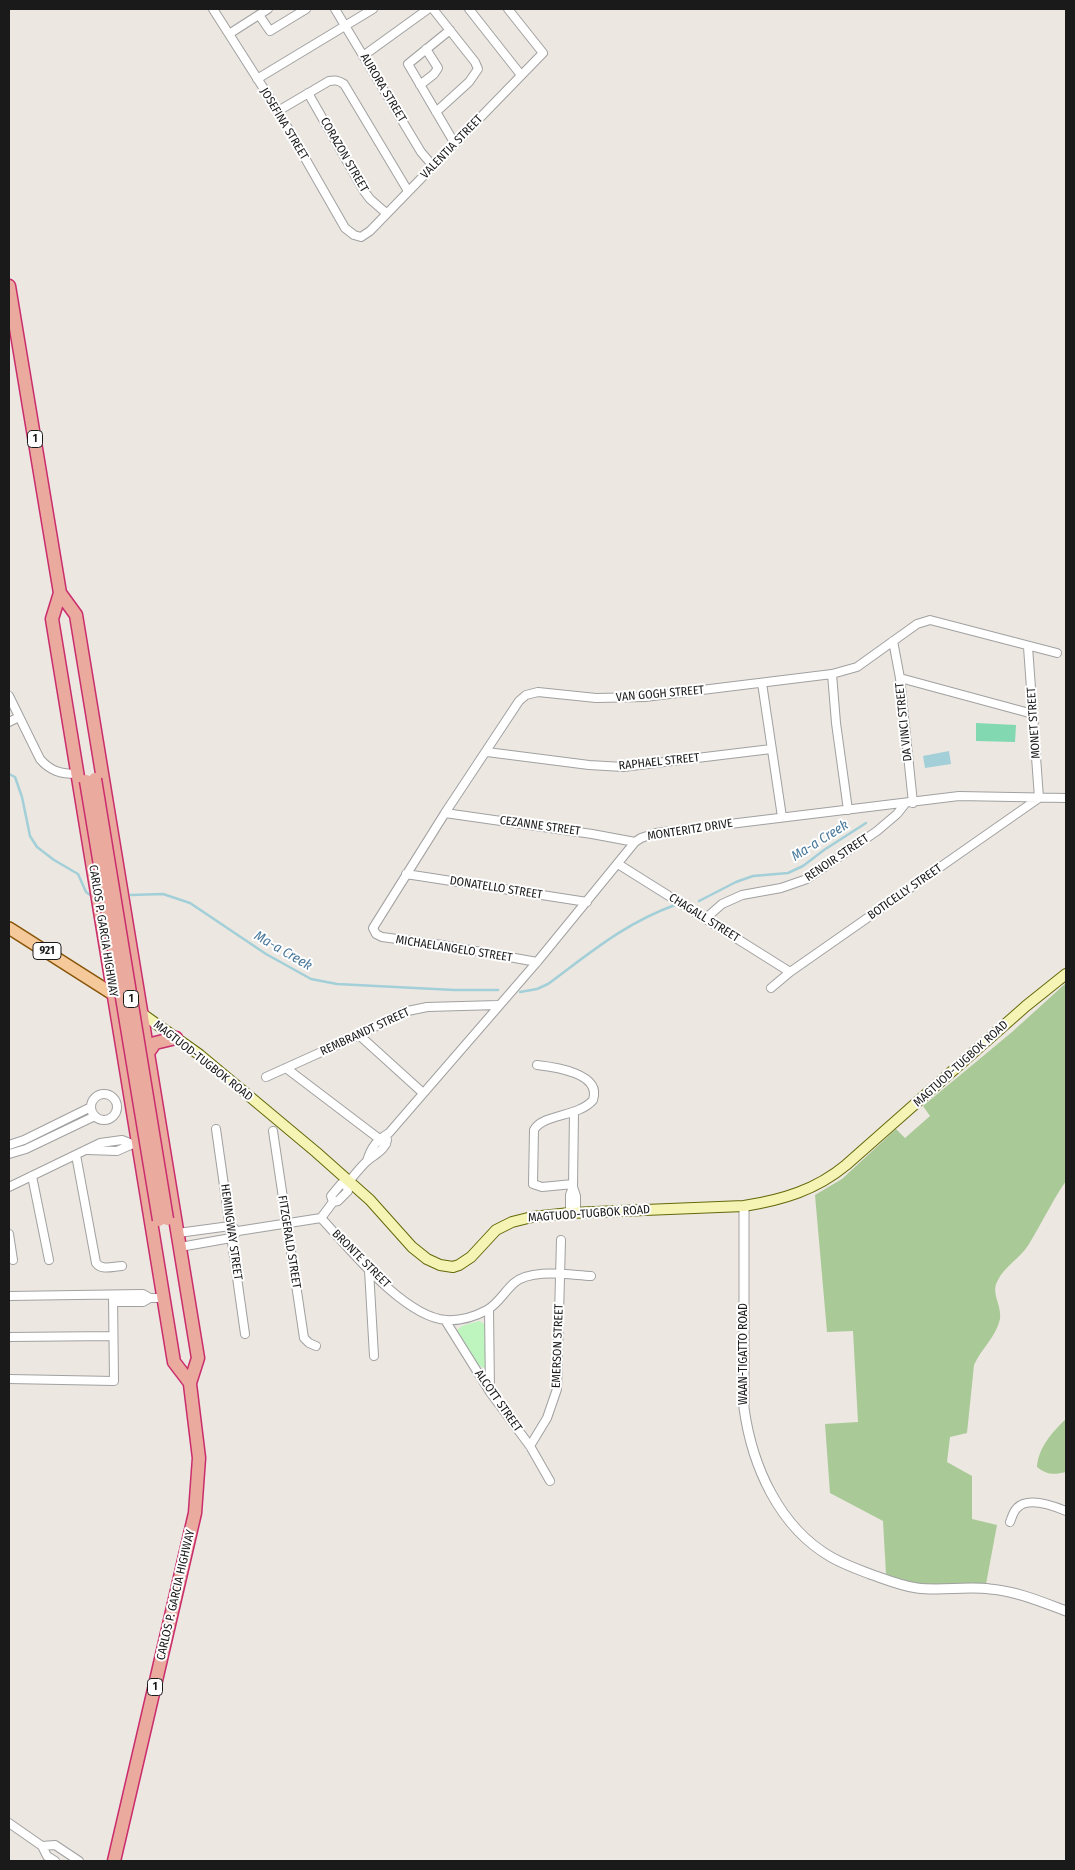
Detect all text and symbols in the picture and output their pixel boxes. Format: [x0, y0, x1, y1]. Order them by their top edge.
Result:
street label: AURORA STREET [357, 51, 409, 125]
street label: JOSEFINA STREET [257, 85, 311, 163]
street label: VALENTIA STREET [418, 112, 486, 182]
street label: CORAZON STREET [317, 115, 371, 195]
road number: 1 [28, 430, 42, 448]
street label: DA VINCI STREET [893, 682, 915, 762]
street label: VAN GOGH STREET [615, 683, 705, 705]
street label: MONET STREET [1024, 687, 1044, 759]
street label: RAPHAEL STREET [618, 751, 700, 773]
street label: CEZANNE STREET [499, 813, 581, 839]
street label: MONTERITZ DRIVE [646, 816, 734, 844]
water label: Ma-a Creek [788, 817, 852, 865]
street label: RENOIR STREET [802, 831, 872, 885]
street label: BOTICELLY STREET [865, 861, 945, 923]
street label: CARLOS P. GARCIA HIGHWAY [85, 864, 121, 998]
street label: DONATELLO STREET [449, 874, 543, 902]
street label: CHAGALL STREET [666, 890, 742, 946]
water label: Ma-a Creek [251, 928, 315, 974]
street label: MICHAELANGELO STREET [395, 933, 513, 965]
road number: 921 [33, 942, 61, 959]
road number: 1 [124, 991, 138, 1008]
street label: REMBRANDT STREET [318, 1005, 412, 1059]
street label: MAGTUOD-TUGBOK ROAD [150, 1018, 256, 1104]
street label: MAGTUOD-TUGBOK ROAD [911, 1018, 1011, 1110]
street label: HEMINGWAY STREET [217, 1183, 245, 1281]
street label: FITZGERALD STREET [275, 1194, 303, 1290]
street label: MAGTUOD-TUGBOK ROAD [528, 1203, 650, 1225]
street label: BRONTE STREET [329, 1227, 393, 1291]
street label: WAAN-TIGATTO ROAD [737, 1303, 751, 1405]
street label: EMERSON STREET [549, 1304, 567, 1388]
street label: ALCOTT STREET [471, 1367, 525, 1435]
street label: CARLOS P. GARCIA HIGHWAY [154, 1528, 198, 1662]
road number: 1 [148, 1678, 162, 1695]

